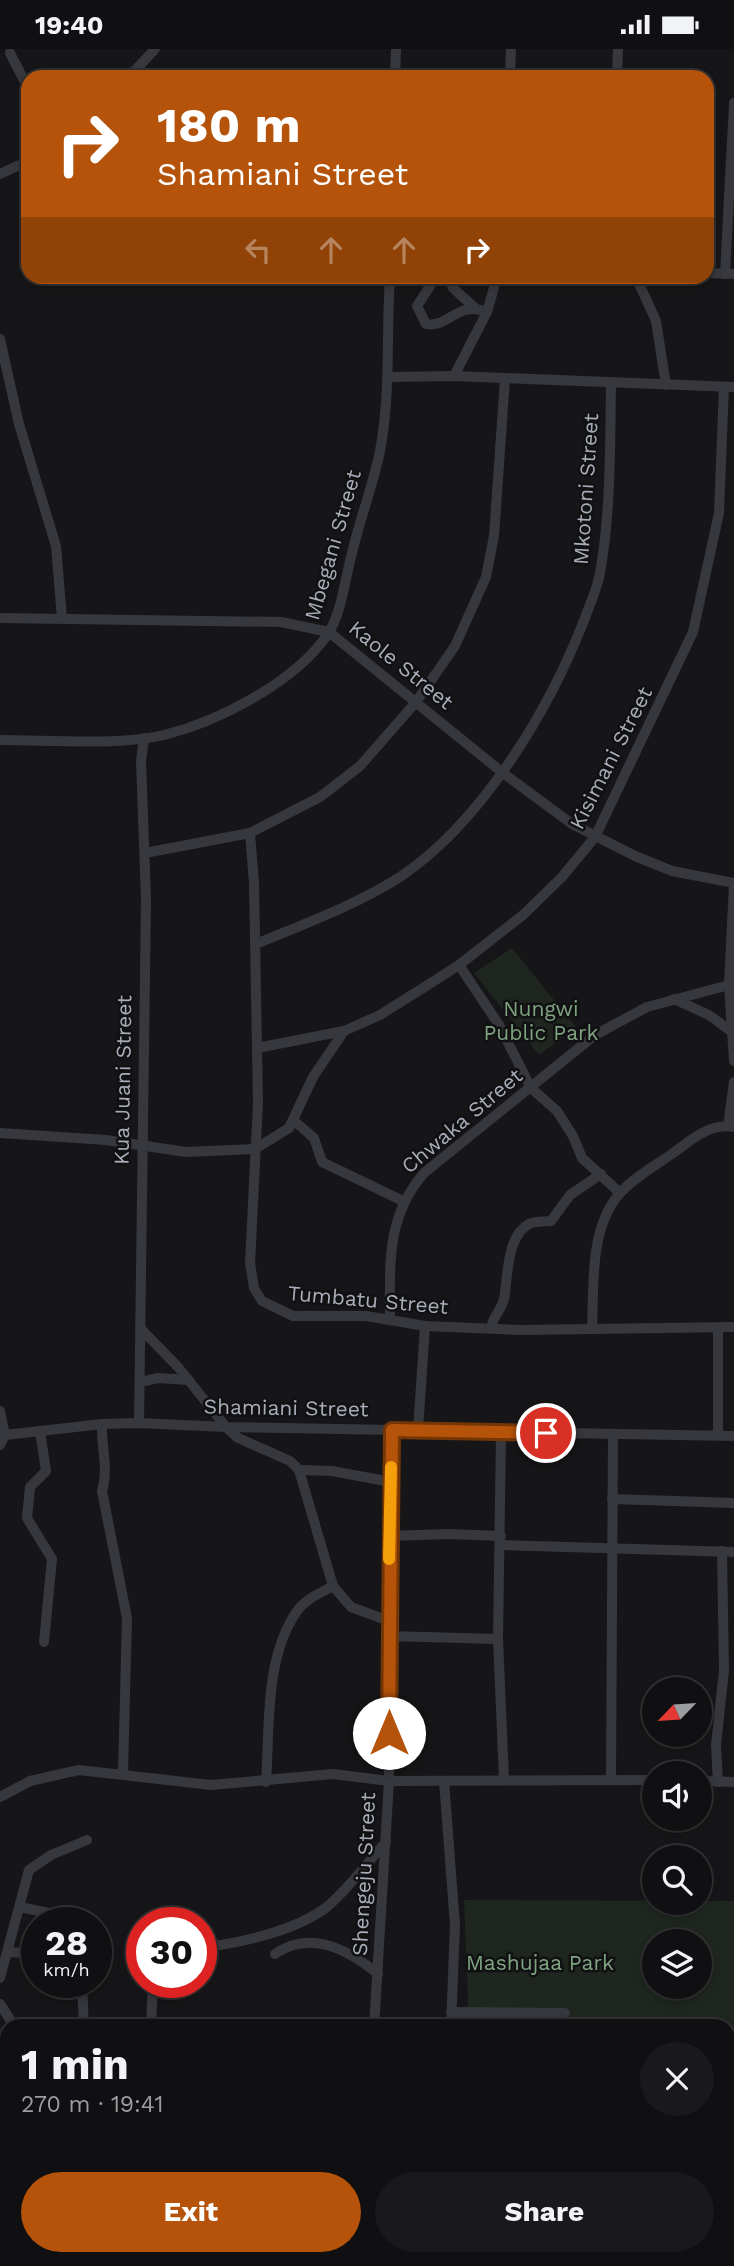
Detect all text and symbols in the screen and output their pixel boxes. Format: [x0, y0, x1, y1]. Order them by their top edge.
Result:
text: 19:40 [35, 10, 104, 40]
text: 180 m [157, 96, 301, 154]
icon: right [42, 98, 133, 189]
text: Shamiani Street [157, 155, 408, 193]
icon: left [239, 231, 277, 269]
icon: ahead [312, 231, 350, 269]
icon: ahead [385, 231, 423, 269]
icon: right [458, 231, 496, 269]
street label: Mkotoni Street [568, 412, 603, 566]
street label: Mbegani Street [299, 467, 366, 623]
street label: Kaole Street [344, 615, 459, 714]
street label: Kisimani Street [564, 682, 657, 833]
street label: Kua Juani Street [109, 995, 136, 1165]
park label: Nungwi Public Park [483, 996, 599, 1045]
street label: Chwaka Street [396, 1063, 527, 1178]
street label: Tumbatu Street [287, 1280, 450, 1319]
street label: Shamiani Street [203, 1394, 369, 1421]
pin [516, 1403, 576, 1463]
icon: arrive [527, 1414, 565, 1452]
north arrow [642, 1677, 712, 1747]
map controls [642, 1677, 712, 1999]
position arrow [352, 1696, 426, 1770]
button: sound [642, 1761, 712, 1831]
street label: Shengeju Street [347, 1791, 380, 1956]
button: search [642, 1845, 712, 1915]
speed limit sign: 30 [126, 1907, 217, 1998]
text: 28 [45, 1922, 88, 1964]
button: layers [642, 1929, 712, 1999]
park label: Mashujaa Park [466, 1950, 614, 1975]
text: km/h [43, 1959, 90, 1980]
text: 1 min [21, 2040, 129, 2089]
button: close [640, 2042, 714, 2116]
text: 270 m · 19:41 [21, 2091, 164, 2118]
button: Exit [21, 2172, 361, 2252]
button: Share [375, 2172, 714, 2252]

